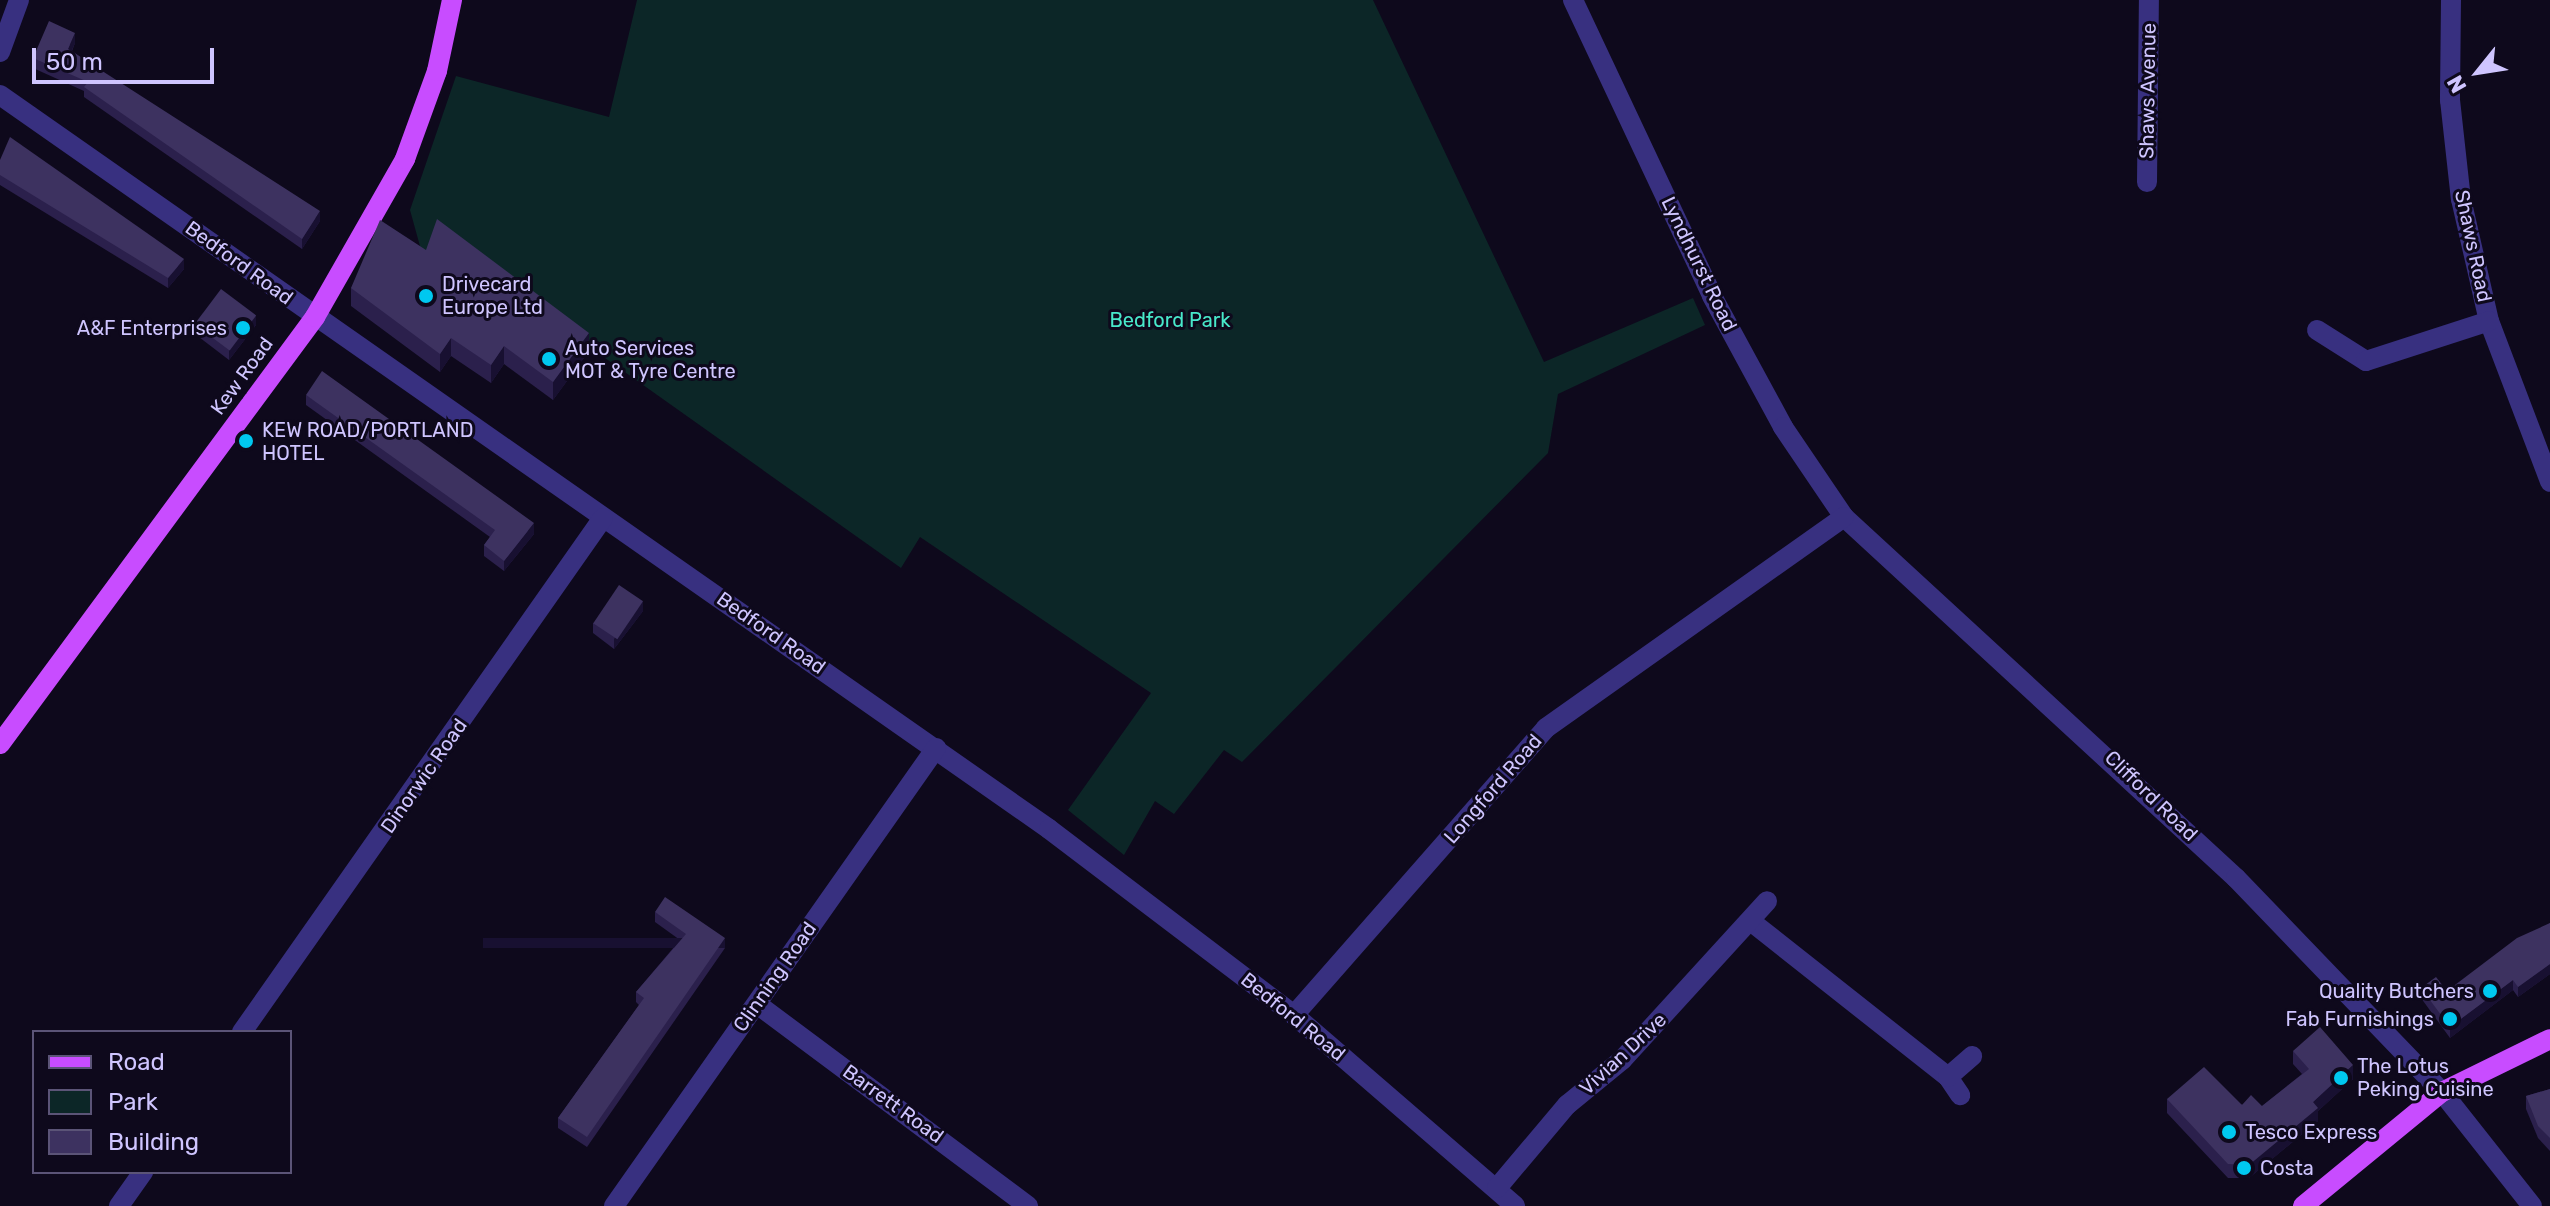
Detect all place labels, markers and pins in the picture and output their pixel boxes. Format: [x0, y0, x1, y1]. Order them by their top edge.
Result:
place label: Drivecard Europe Ltd [442, 272, 543, 319]
marker: Drivecard Europe Ltd [417, 287, 435, 305]
place label: A&F Enterprises [76, 316, 227, 340]
marker: A&F Enterprises [234, 319, 252, 337]
place label: Auto Services MOT & Tyre Centre [565, 336, 737, 383]
marker: Auto Services MOT & Tyre Centre [540, 350, 558, 368]
place label: KEW ROAD/PORTLAND HOTEL [262, 418, 474, 465]
marker: KEW ROAD/PORTLAND HOTEL [237, 432, 255, 450]
place label: Quality Butchers [2318, 979, 2474, 1003]
marker: Quality Butchers [2481, 982, 2499, 1000]
place label: Fab Furnishings [2286, 1007, 2434, 1031]
marker: Fab Furnishings [2441, 1010, 2459, 1028]
place label: The Lotus Peking Cuisine [2357, 1054, 2494, 1101]
marker: The Lotus Peking Cuisine [2332, 1069, 2350, 1087]
place label: Tesco Express [2245, 1120, 2377, 1144]
marker: Tesco Express [2220, 1123, 2238, 1141]
place label: Costa [2260, 1156, 2314, 1180]
marker: Costa [2235, 1159, 2253, 1177]

